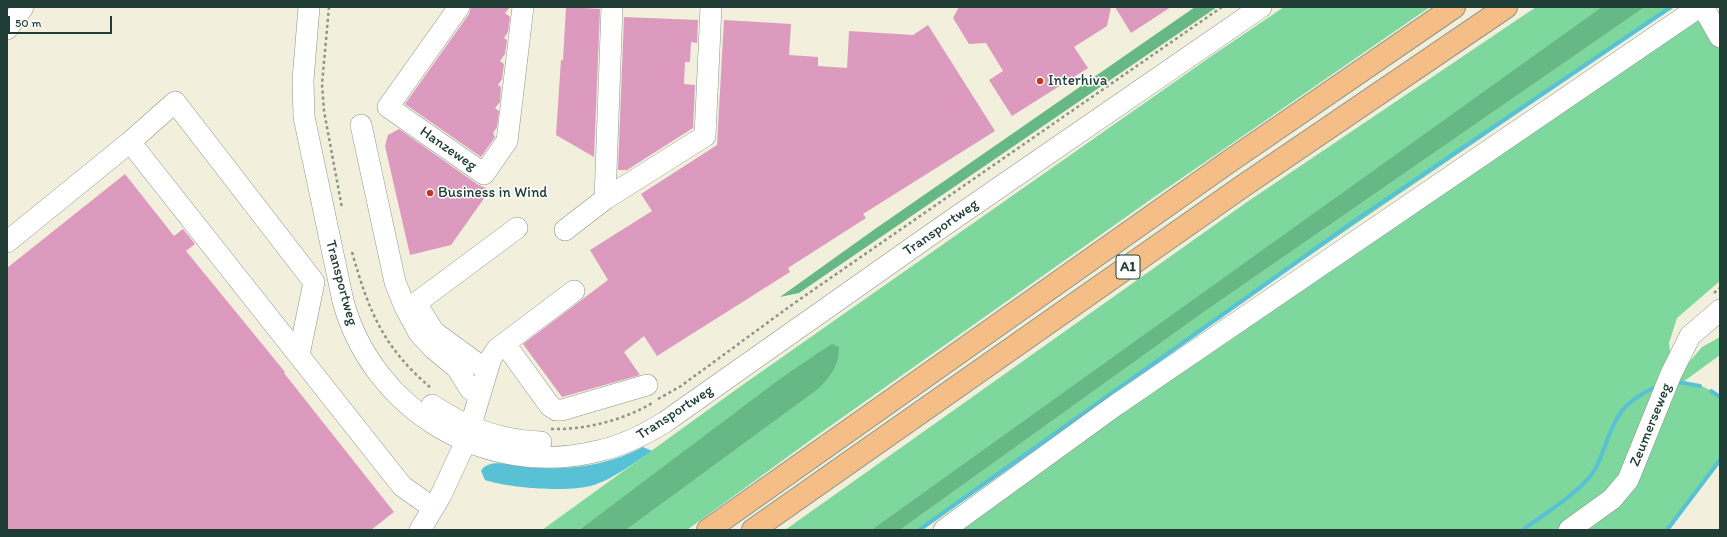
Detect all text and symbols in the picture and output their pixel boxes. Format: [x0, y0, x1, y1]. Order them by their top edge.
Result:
scale bar [10, 8, 114, 34]
text: 50 m [15, 16, 41, 30]
place label: Interhiva [1048, 72, 1107, 90]
marker: Interhiva [1035, 76, 1045, 86]
street label: Hanzeweg [416, 123, 480, 175]
place label: Business in Wind [438, 184, 547, 202]
marker: Business in Wind [425, 188, 435, 198]
street label: Transportweg [900, 195, 982, 261]
street label: Transportweg [321, 238, 361, 328]
road number: A1 [1116, 255, 1140, 279]
street label: Zeumerseweg [1626, 381, 1676, 469]
street label: Transportweg [633, 382, 717, 444]

